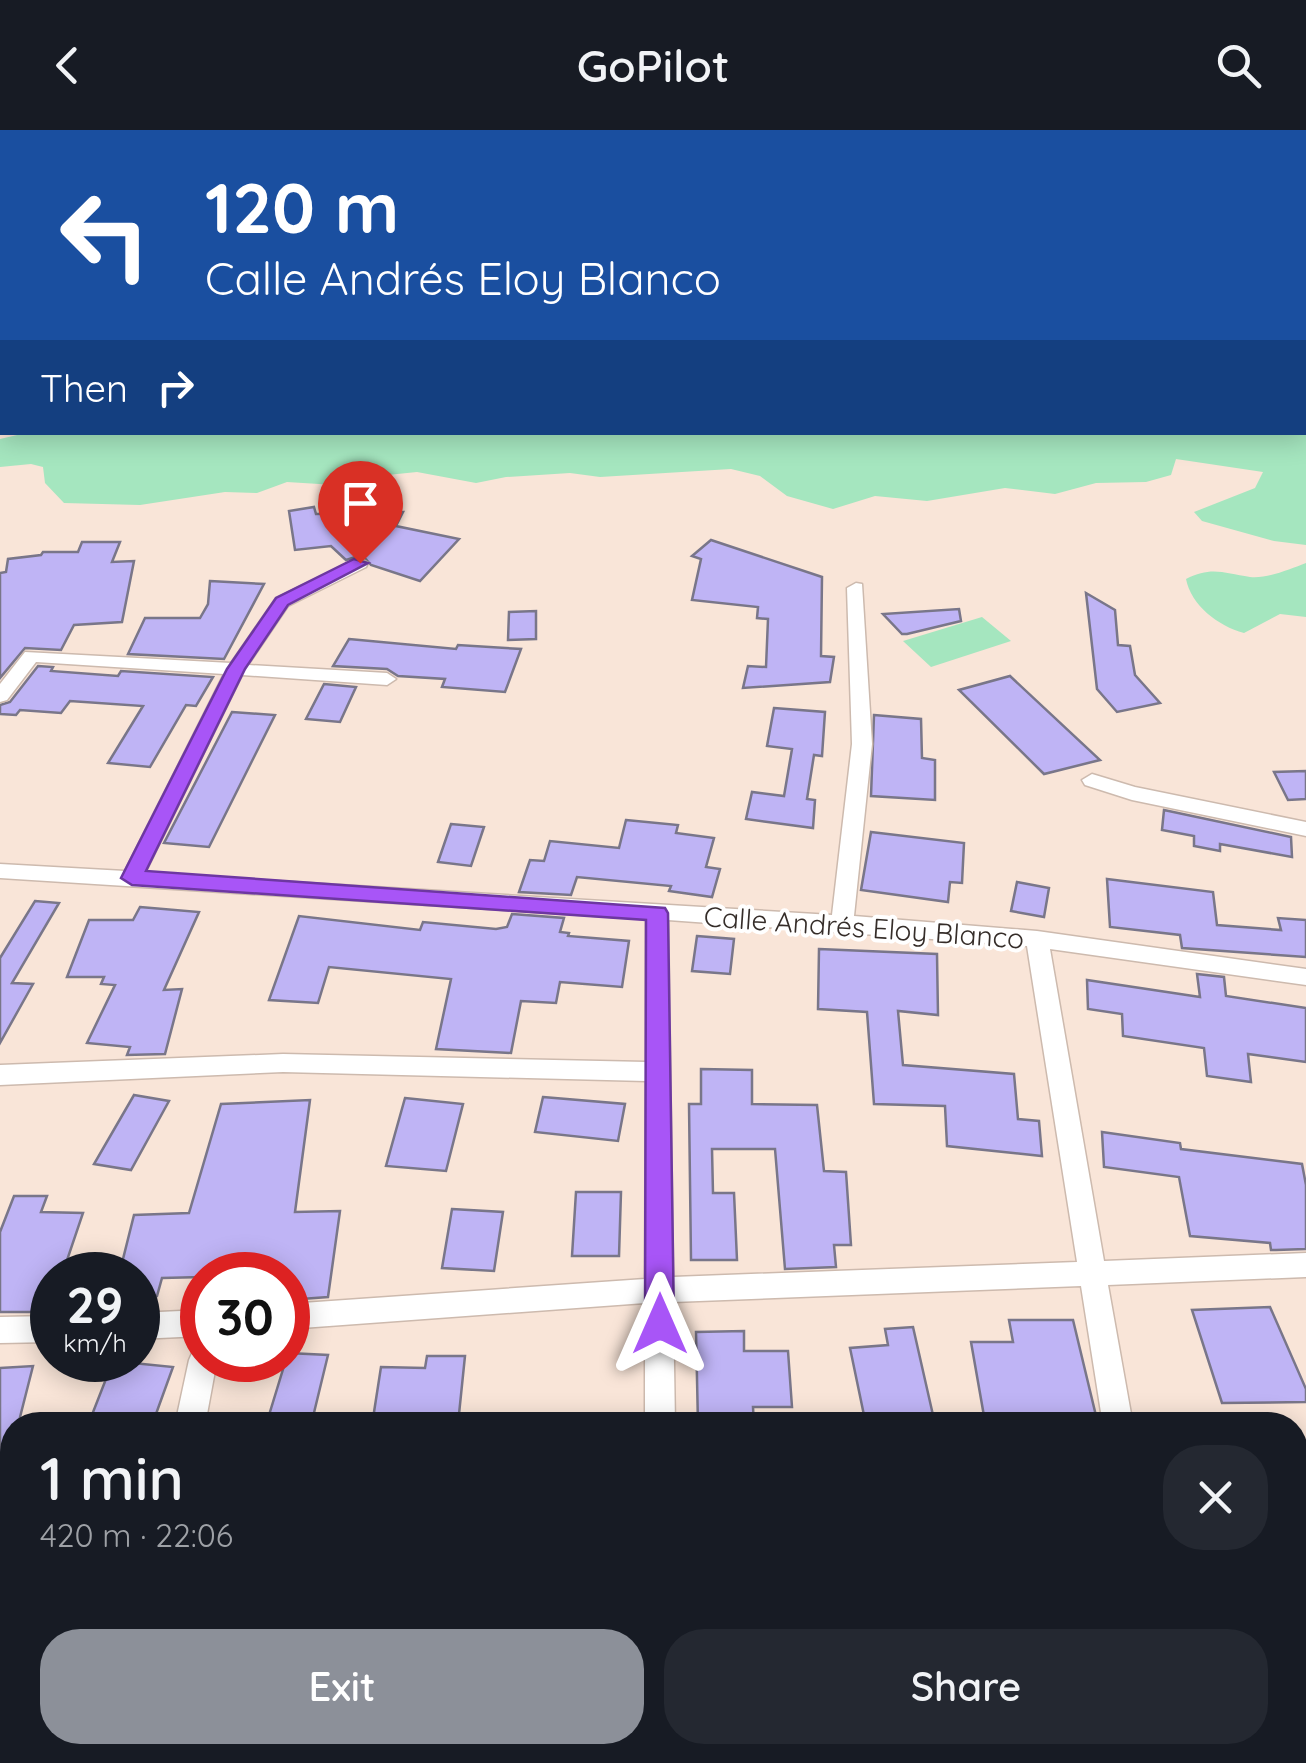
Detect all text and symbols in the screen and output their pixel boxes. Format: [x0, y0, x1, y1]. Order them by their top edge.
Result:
text: GoPilot [577, 37, 729, 93]
icon: back [40, 38, 95, 93]
icon: search [1211, 38, 1266, 93]
text: 120 m [205, 163, 399, 251]
icon: left [40, 170, 170, 300]
text: Calle Andrés Eloy Blanco [205, 250, 721, 306]
icon: right [148, 360, 203, 415]
text: Then [40, 364, 128, 412]
pin [318, 461, 403, 564]
icon: arrive [333, 476, 388, 531]
street label: Calle Andrés Eloy Blanco [703, 898, 1025, 956]
speed limit sign: 30 [180, 1252, 310, 1382]
position arrow [608, 1272, 712, 1376]
text: 29 [67, 1273, 123, 1336]
text: km/h [63, 1327, 127, 1358]
text: 1 min [40, 1440, 184, 1515]
button: close [1163, 1445, 1268, 1550]
text: 420 m · 22:06 [40, 1515, 233, 1555]
button: Exit [40, 1629, 644, 1744]
button: Share [664, 1629, 1268, 1744]

